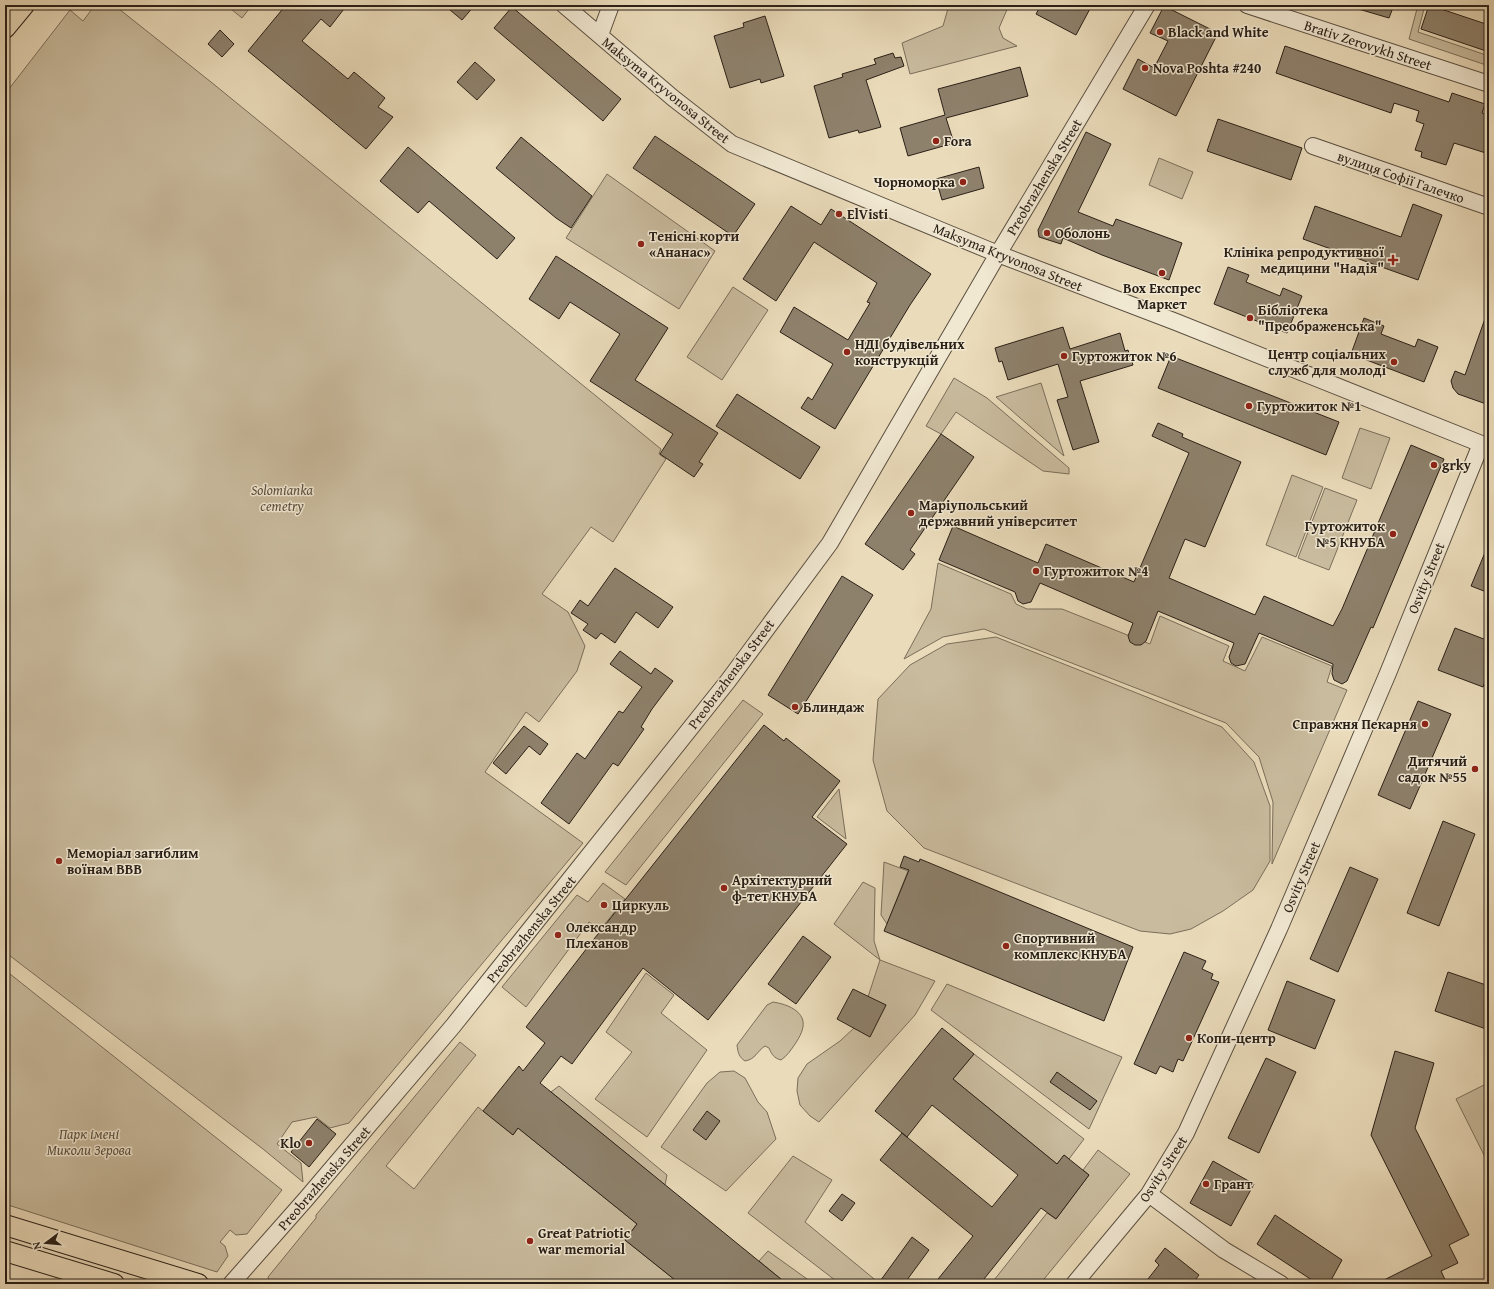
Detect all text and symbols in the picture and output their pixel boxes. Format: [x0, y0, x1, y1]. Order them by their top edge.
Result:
street label: Brativ Zerovykh Street [1302, 15, 1434, 75]
place label: Black and White [1168, 22, 1269, 42]
marker: Black and White [1155, 27, 1165, 37]
street label: Maksyma Kryvonosa Street [598, 32, 734, 148]
place label: Nova Poshta #240 [1153, 58, 1261, 78]
marker: Nova Poshta #240 [1140, 63, 1150, 73]
street label: Preobrazhenska Street [1001, 115, 1087, 239]
place label: Fora [944, 131, 972, 151]
marker: Fora [931, 136, 941, 146]
street label: вулиця Софії Галечко [1335, 146, 1467, 208]
place label: Чорноморка [873, 172, 956, 192]
marker: Чорноморка [958, 177, 968, 187]
place label: ElVisti [847, 204, 889, 224]
marker: ElVisti [834, 209, 844, 219]
street label: Maksyma Kryvonosa Street [930, 218, 1086, 296]
place label: Оболонь [1055, 223, 1110, 243]
place label: Тенісні корти «Ананас» [649, 226, 739, 262]
marker: Оболонь [1042, 228, 1052, 238]
marker: Тенісні корти «Ананас» [636, 239, 646, 249]
place label: Клініка репродуктивної медицини "Надія" [1224, 242, 1384, 278]
marker: Клініка репродуктивної медицини "Надія" [1387, 254, 1399, 266]
marker: Box Експрес Маркет [1157, 268, 1167, 278]
place label: Box Експрес Маркет [1123, 278, 1201, 314]
place label: Бібліотека "Преображенська" [1258, 300, 1381, 336]
marker: Бібліотека "Преображенська" [1245, 313, 1255, 323]
place label: НДІ будівельних конструкцій [855, 334, 965, 370]
place label: Центр соціальних служб для молоді [1268, 344, 1387, 380]
place label: Гуртожиток №6 [1072, 346, 1176, 366]
marker: НДІ будівельних конструкцій [842, 347, 852, 357]
marker: Гуртожиток №6 [1059, 351, 1069, 361]
marker: Центр соціальних служб для молоді [1389, 357, 1399, 367]
place label: Гуртожиток №1 [1257, 396, 1361, 416]
marker: Гуртожиток №1 [1244, 401, 1254, 411]
place label: grky [1442, 455, 1472, 475]
marker: grky [1429, 460, 1439, 470]
park label: Solomianka cemetry [251, 480, 314, 516]
place label: Маріупольський державний університет [919, 495, 1077, 531]
marker: Маріупольський державний університет [906, 508, 916, 518]
place label: Гуртожиток №5 КНУБА [1305, 516, 1386, 552]
marker: Гуртожиток №5 КНУБА [1388, 529, 1398, 539]
street label: Osvity Street [1403, 539, 1449, 617]
place label: Гуртожиток №4 [1044, 561, 1148, 581]
marker: Гуртожиток №4 [1031, 566, 1041, 576]
street label: Preobrazhenska Street [683, 615, 779, 733]
place label: Блиндаж [803, 697, 865, 717]
marker: Блиндаж [790, 702, 800, 712]
place label: Справжня Пекарня [1292, 714, 1417, 734]
marker: Справжня Пекарня [1420, 719, 1430, 729]
place label: Дитячий садок №55 [1398, 751, 1467, 787]
marker: Дитячий садок №55 [1470, 764, 1480, 774]
street label: Osvity Street [1277, 838, 1325, 916]
place label: Меморіал загиблим воїнам ВВВ [67, 843, 199, 879]
marker: Меморіал загиблим воїнам ВВВ [54, 856, 64, 866]
place label: Архітектурний ф-тет КНУБА [732, 870, 832, 906]
street label: Preobrazhenska Street [482, 871, 580, 987]
marker: Архітектурний ф-тет КНУБА [719, 883, 729, 893]
place label: Циркуль [612, 895, 669, 915]
marker: Циркуль [599, 900, 609, 910]
place label: Олександр Плеханов [566, 917, 637, 953]
place label: Спортивний комплекс КНУБА [1014, 928, 1126, 964]
marker: Олександр Плеханов [553, 930, 563, 940]
marker: Спортивний комплекс КНУБА [1001, 941, 1011, 951]
place label: Копи-центр [1197, 1028, 1276, 1048]
marker: Копи-центр [1184, 1033, 1194, 1043]
street label: Preobrazhenska Street [273, 1121, 375, 1235]
park label: Парк імені Миколи Зерова [47, 1124, 132, 1160]
street label: Osvity Street [1134, 1132, 1192, 1206]
place label: Klo [280, 1133, 302, 1153]
marker: Klo [304, 1138, 314, 1148]
place label: Грант [1214, 1174, 1253, 1194]
marker: Грант [1201, 1179, 1211, 1189]
north arrow [26, 1223, 66, 1263]
place label: Great Patriotic war memorial [538, 1223, 631, 1259]
marker: Great Patriotic war memorial [525, 1236, 535, 1246]
text: N [28, 1239, 45, 1251]

